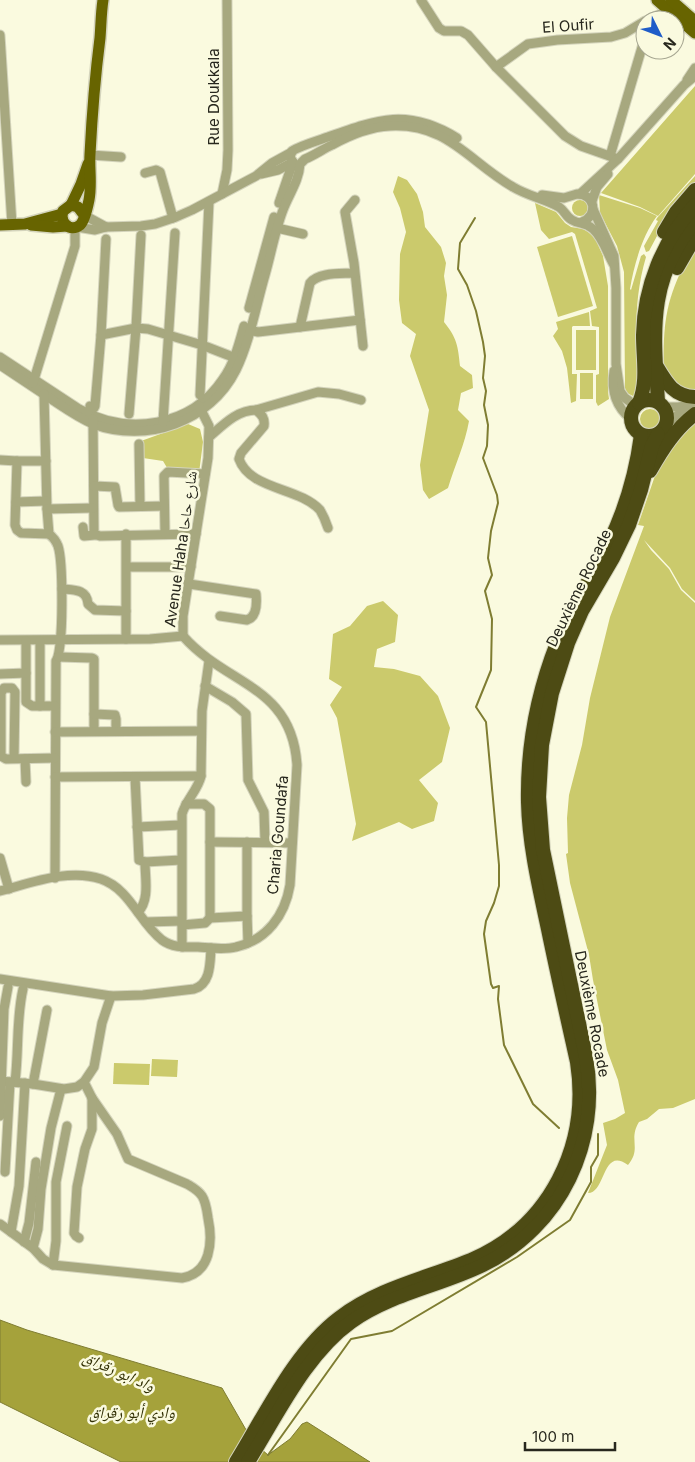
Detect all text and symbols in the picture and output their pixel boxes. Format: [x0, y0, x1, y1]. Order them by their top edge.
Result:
north arrow [635, 10, 685, 60]
street label: El Oufir [541, 14, 595, 37]
text: N [660, 34, 680, 54]
street label: Rue Doukkala [204, 48, 223, 146]
street label: Avenue Haha شارع حاحا [160, 470, 202, 628]
street label: Deuxième Rocade [542, 526, 615, 650]
street label: Charia Goundafa [263, 775, 292, 895]
street label: Deuxième Rocade [571, 949, 614, 1079]
water label: واد ابو رقراق [80, 1346, 158, 1397]
water label: وادي أبو رقراق [89, 1402, 176, 1425]
scale bar [525, 1420, 615, 1452]
text: 100 m [532, 1427, 574, 1446]

